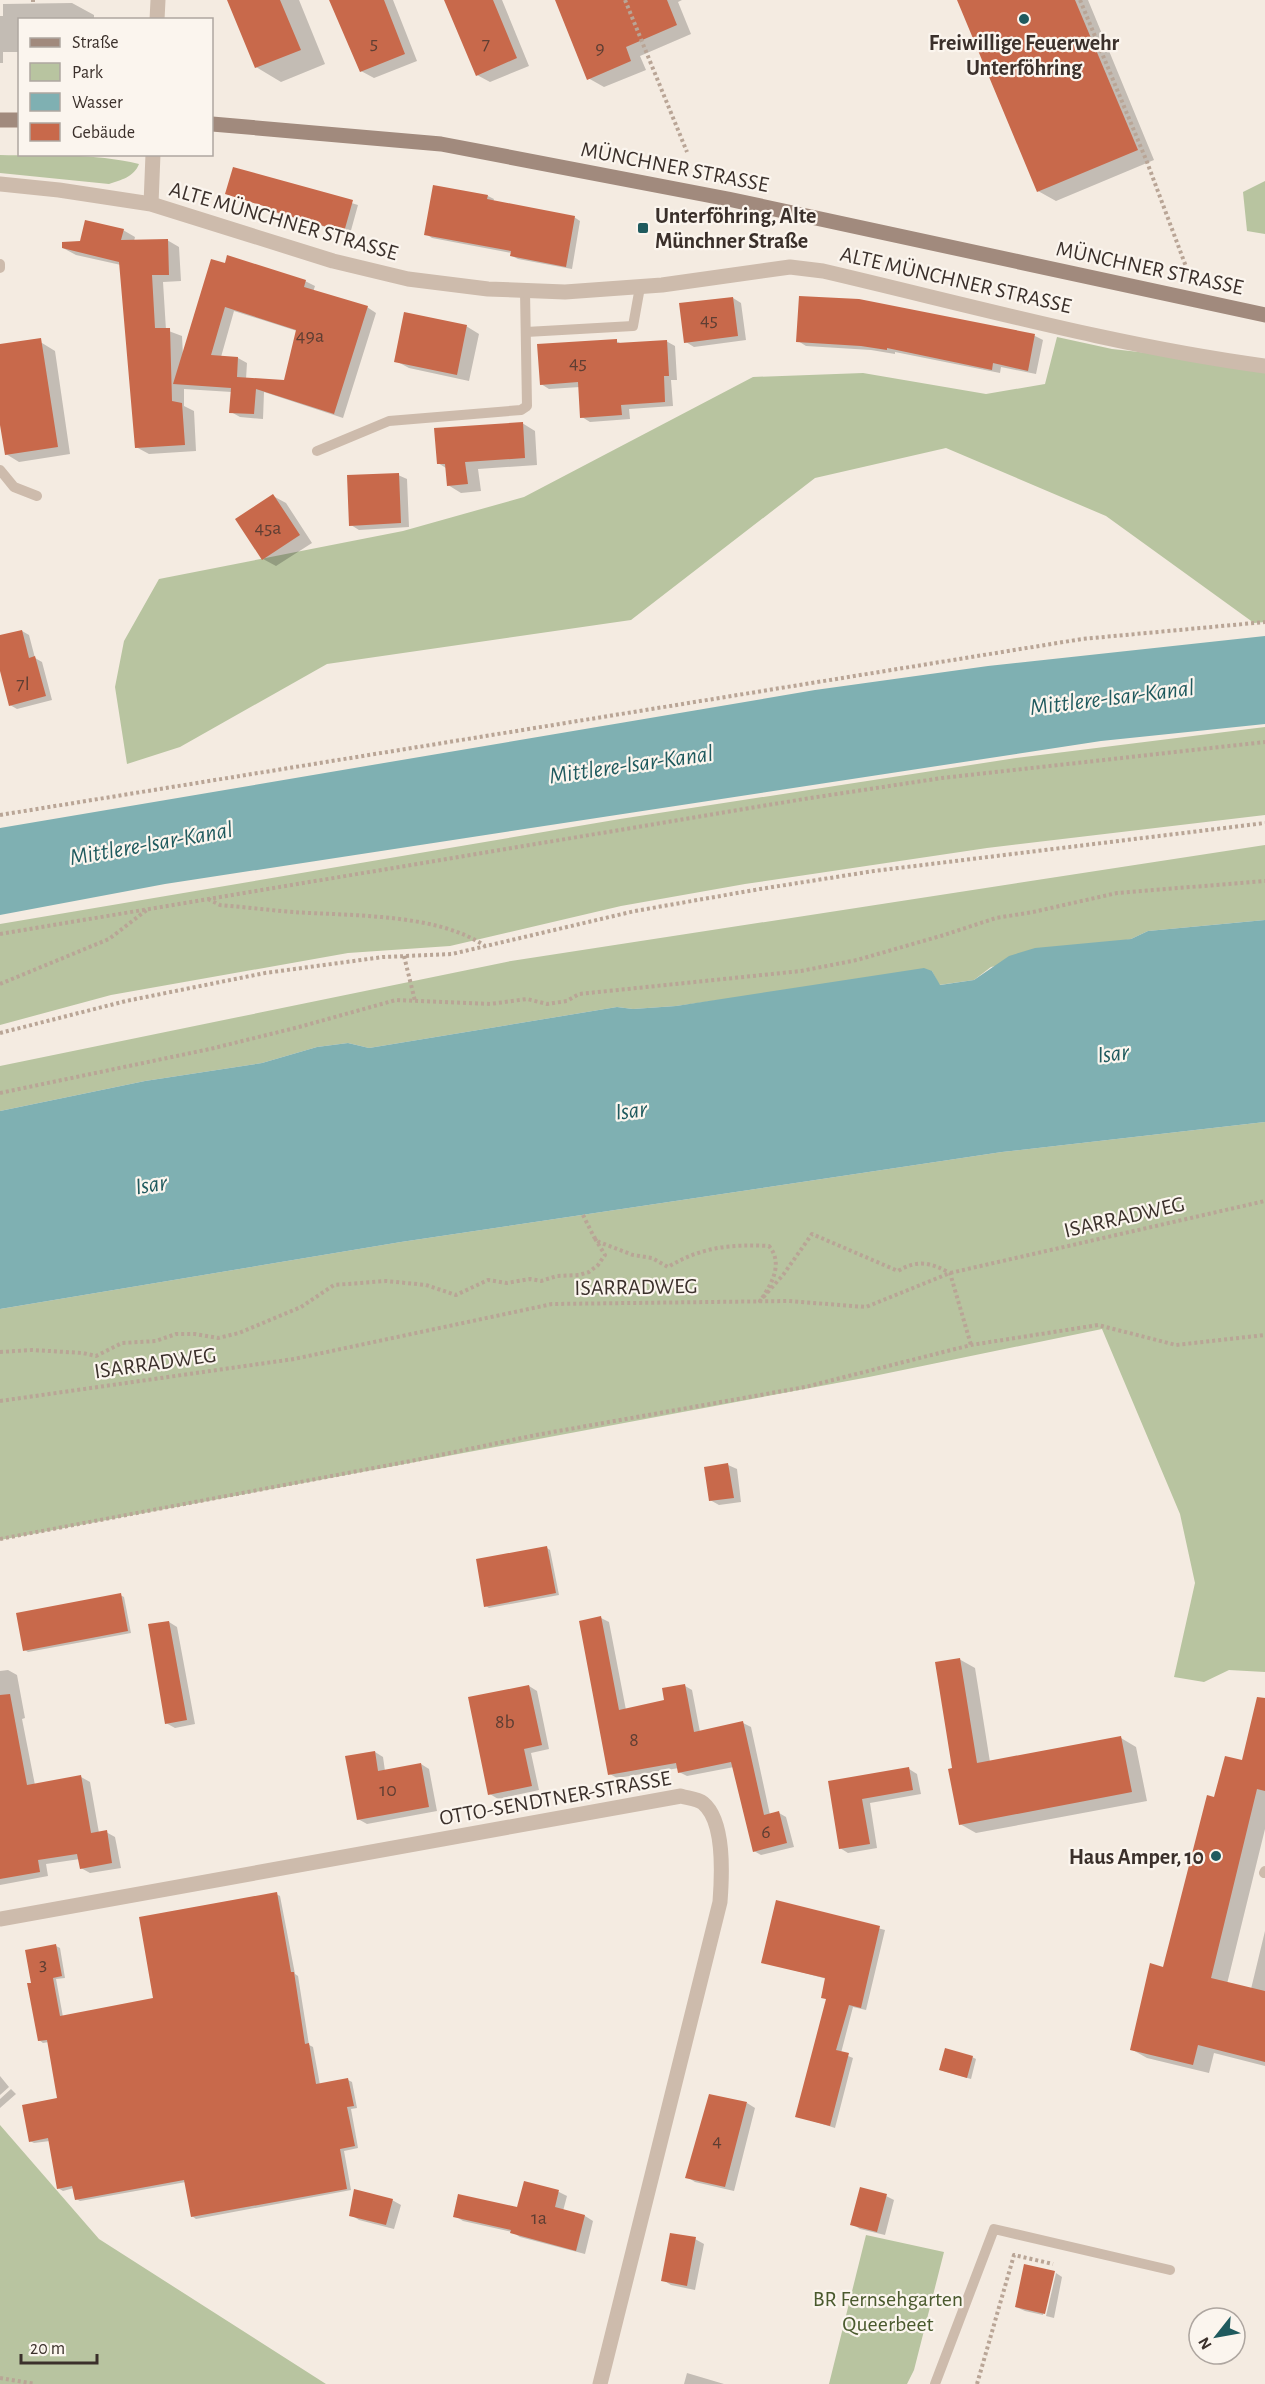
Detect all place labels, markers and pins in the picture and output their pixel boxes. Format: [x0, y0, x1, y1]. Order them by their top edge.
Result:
marker: Freiwillige Feuerwehr Unterföhring [1017, 12, 1031, 26]
place label: Freiwillige Feuerwehr Unterföhring [929, 32, 1120, 79]
place label: Unterföhring, Alte Münchner Straße [655, 205, 816, 252]
marker: Unterföhring, Alte Münchner Straße [636, 221, 650, 235]
place label: Haus Amper, 10 [1069, 1846, 1204, 1868]
marker: Haus Amper, 10 [1209, 1849, 1223, 1863]

